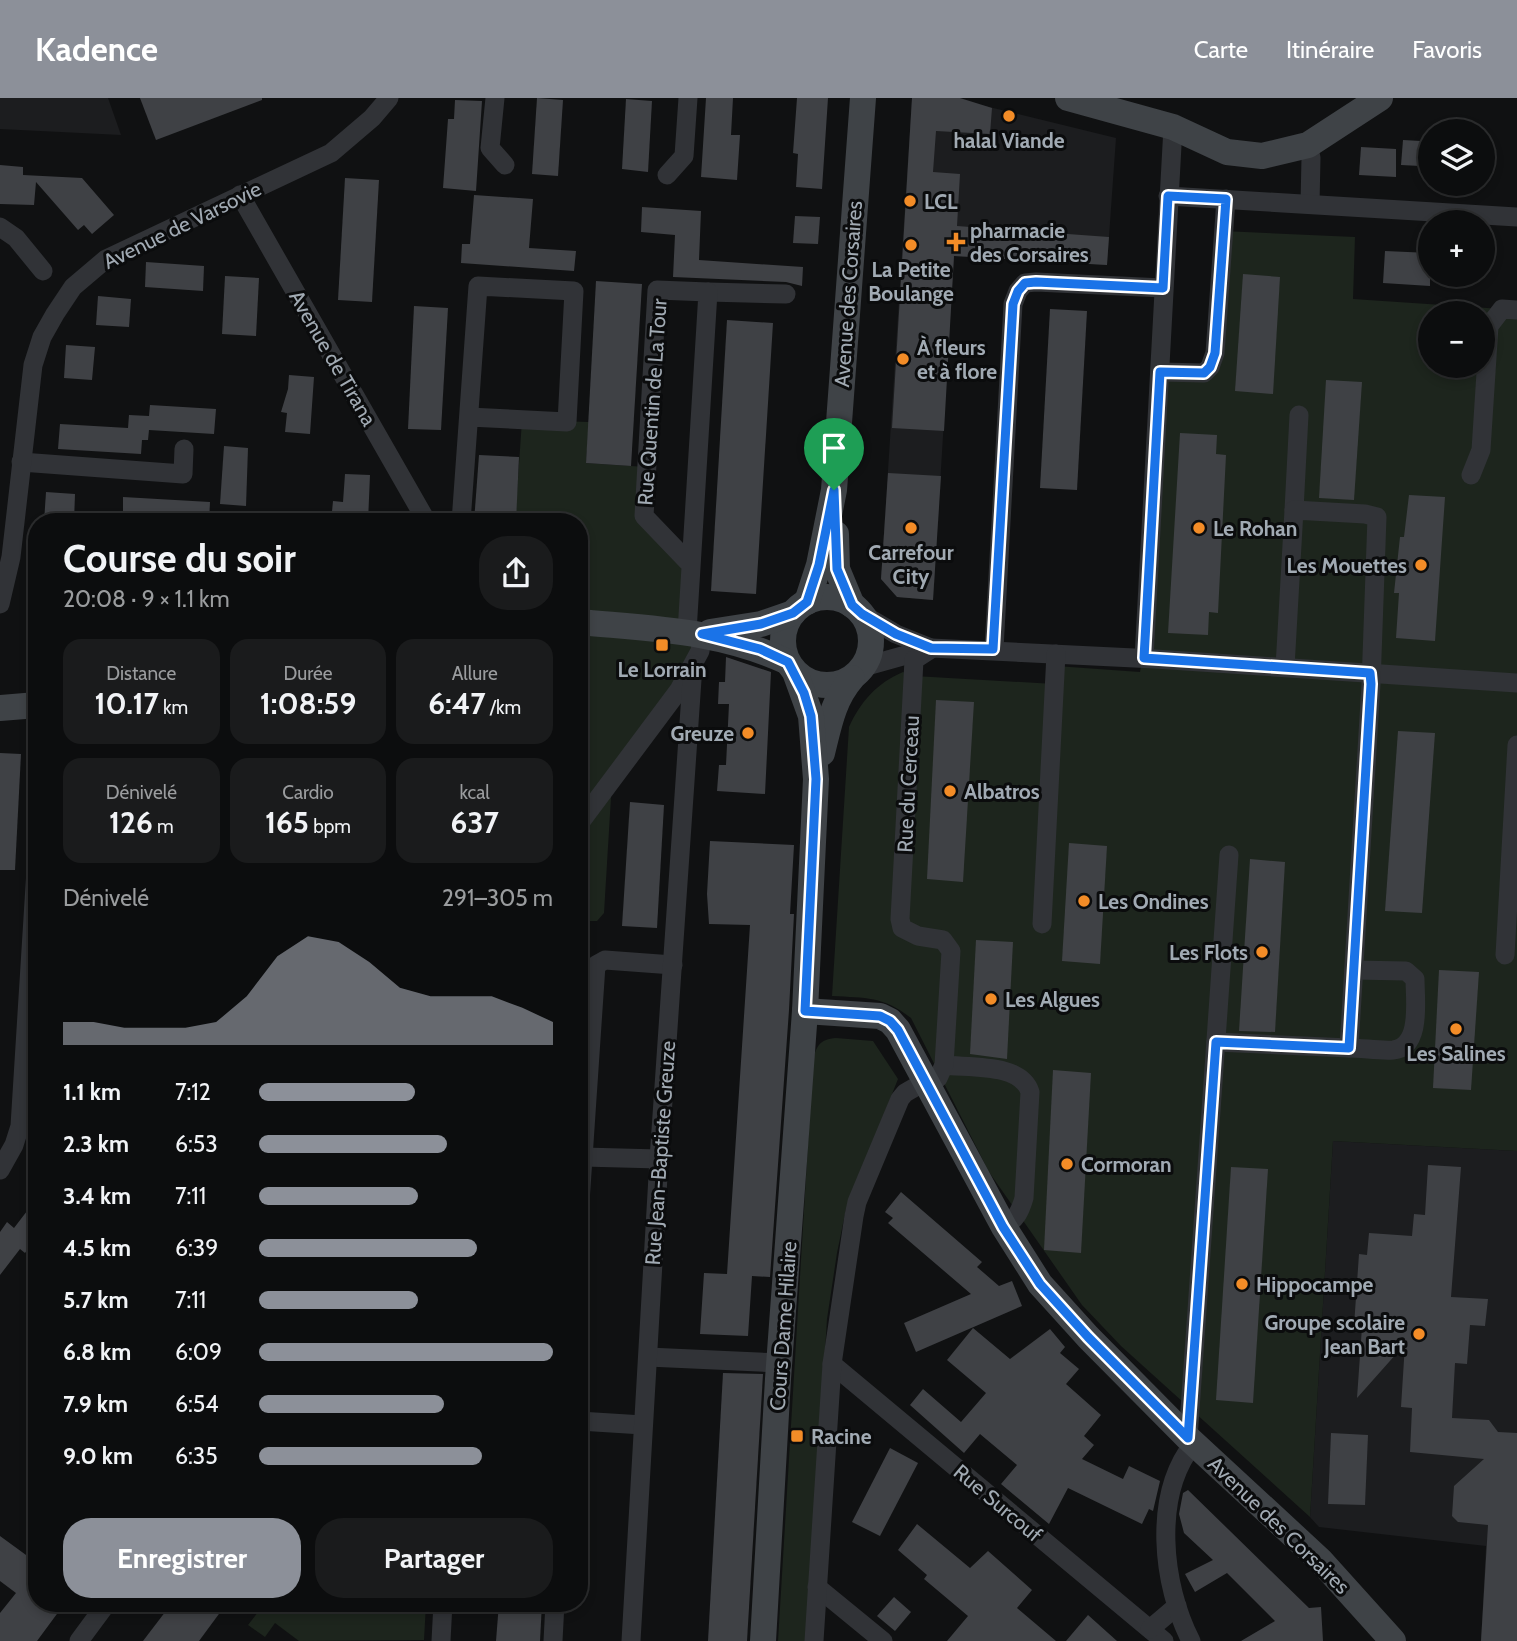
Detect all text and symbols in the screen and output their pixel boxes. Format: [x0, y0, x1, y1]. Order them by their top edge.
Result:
text: Kadence [35, 29, 158, 69]
text: Carte [1194, 35, 1248, 64]
text: Itinéraire [1286, 35, 1374, 64]
text: Favoris [1412, 35, 1482, 64]
marker: halal Viande [1001, 108, 1017, 124]
map controls [1418, 119, 1495, 378]
button: layers [1418, 119, 1495, 196]
place label: halal Viande [953, 128, 1065, 153]
street label: Avenue de Varsovie [99, 176, 265, 274]
place label: LCL [924, 189, 958, 214]
marker: LCL [902, 193, 918, 209]
street label: Avenue des Corsaires [829, 200, 867, 388]
button: + [1418, 210, 1495, 287]
place label: pharmacie des Corsaires [970, 218, 1089, 267]
marker: pharmacie des Corsaires [948, 234, 964, 250]
marker: La Petite Boulange [903, 237, 919, 253]
place label: La Petite Boulange [868, 257, 954, 306]
street label: Avenue de Tirana [284, 286, 382, 430]
street label: Rue Quentin de La Tour [632, 297, 672, 506]
button: − [1418, 301, 1495, 378]
place label: À fleurs et à flore [917, 335, 997, 384]
marker: À fleurs et à flore [895, 351, 911, 367]
pin [804, 418, 864, 490]
icon: arrive [815, 429, 853, 467]
place label: Le Rohan [1213, 516, 1297, 541]
marker: Carrefour City [903, 520, 919, 536]
marker: Le Rohan [1191, 520, 1207, 536]
text: Course du soir [63, 535, 296, 582]
button: share [479, 536, 553, 610]
place label: Carrefour City [868, 540, 954, 589]
place label: Les Mouettes [1286, 553, 1407, 578]
marker: Les Mouettes [1413, 557, 1429, 573]
text: 20:08 · 9 × 1.1 km [63, 585, 230, 613]
marker: Le Lorrain [654, 637, 670, 653]
place label: Le Lorrain [617, 657, 707, 682]
text: Distance [106, 662, 176, 685]
text: Durée [284, 662, 332, 685]
text: Allure [452, 662, 498, 685]
text: 10.17 [94, 685, 159, 722]
text: 1:08:59 [260, 685, 356, 722]
text: 6:47 [428, 685, 486, 722]
text: km [159, 696, 188, 719]
text: /km [486, 696, 521, 719]
street label: Rue du Cerceau [892, 715, 924, 853]
place label: Greuze [670, 721, 734, 746]
marker: Greuze [740, 725, 756, 741]
place label: Albatros [964, 779, 1040, 804]
text: Dénivelé [106, 781, 177, 804]
text: Cardio [282, 781, 334, 804]
text: kcal [460, 781, 490, 804]
marker: Albatros [942, 783, 958, 799]
text: 126 [109, 804, 153, 841]
text: 165 [265, 804, 309, 841]
text: 637 [450, 804, 499, 841]
text: m [153, 815, 174, 838]
text: bpm [309, 815, 351, 838]
text: Dénivelé [63, 884, 149, 912]
text: 291–305 m [442, 884, 553, 912]
place label: Les Ondines [1098, 889, 1209, 914]
marker: Les Ondines [1076, 893, 1092, 909]
place label: Les Flots [1169, 940, 1248, 965]
marker: Les Flots [1254, 944, 1270, 960]
place label: Les Algues [1005, 987, 1100, 1012]
marker: Les Algues [983, 991, 999, 1007]
marker: Les Salines [1448, 1021, 1464, 1037]
street label: Rue Jean-Baptiste Greuze [640, 1040, 680, 1266]
place label: Les Salines [1406, 1041, 1506, 1066]
text: 1.1 km [63, 1078, 121, 1106]
text: 7:12 [175, 1078, 211, 1106]
text: 2.3 km [63, 1130, 129, 1158]
text: 6:53 [175, 1130, 218, 1158]
place label: Cormoran [1081, 1152, 1172, 1177]
marker: Cormoran [1059, 1156, 1075, 1172]
text: 3.4 km [63, 1182, 131, 1210]
text: 7:11 [175, 1182, 206, 1210]
text: 4.5 km [63, 1234, 131, 1262]
text: 6:39 [175, 1234, 218, 1262]
street label: Cours Dame Hilaire [765, 1240, 801, 1412]
place label: Hippocampe [1256, 1272, 1373, 1297]
marker: Hippocampe [1234, 1276, 1250, 1292]
text: 5.7 km [63, 1286, 129, 1314]
text: 7:11 [175, 1286, 206, 1314]
place label: Groupe scolaire Jean Bart [1264, 1310, 1405, 1359]
marker: Groupe scolaire Jean Bart [1411, 1326, 1427, 1342]
text: 6.8 km [63, 1338, 131, 1366]
text: 6:09 [175, 1338, 222, 1366]
text: 7.9 km [63, 1390, 128, 1418]
text: 6:54 [175, 1390, 219, 1418]
place label: Racine [811, 1424, 872, 1449]
marker: Racine [789, 1428, 805, 1444]
text: 9.0 km [63, 1442, 133, 1470]
text: 6:35 [175, 1442, 218, 1470]
street label: Avenue des Corsaires [1203, 1451, 1355, 1599]
street label: Rue Surcouf [949, 1459, 1047, 1547]
button: Enregistrer [63, 1518, 301, 1598]
button: Partager [315, 1518, 553, 1598]

